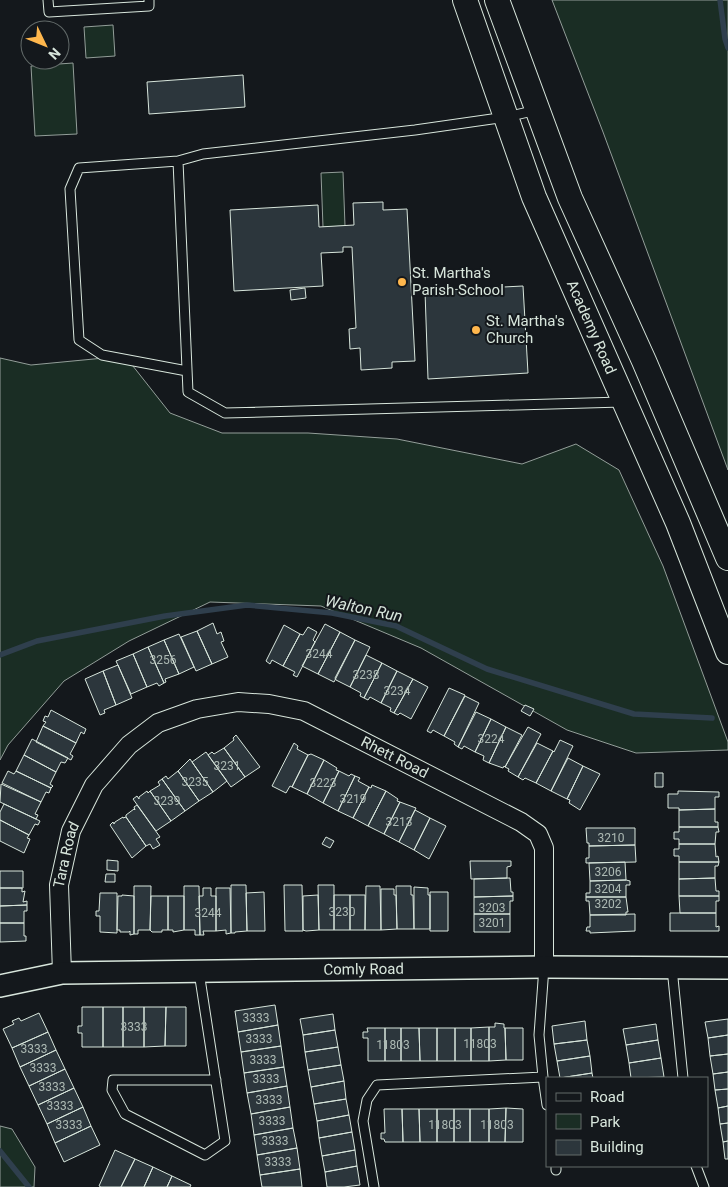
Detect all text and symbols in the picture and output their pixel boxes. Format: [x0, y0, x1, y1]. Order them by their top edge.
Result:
north arrow [20, 20, 70, 70]
text: N [45, 45, 64, 63]
place label: St. Martha's Parish School [412, 264, 504, 299]
marker: St. Martha's Parish School [396, 276, 408, 288]
street label: Academy Road [563, 277, 620, 377]
place label: St. Martha's Church [486, 312, 565, 347]
marker: St. Martha's Church [470, 324, 482, 336]
water label: Walton Run [323, 591, 404, 626]
house number: 3244 [306, 647, 333, 661]
house number: 3256 [150, 653, 177, 667]
house number: 3238 [353, 668, 380, 682]
house number: 3234 [384, 684, 411, 698]
house number: 3224 [478, 732, 505, 746]
street label: Rhett Road [358, 733, 432, 782]
house number: 3231 [214, 759, 240, 773]
house number: 3235 [182, 775, 209, 789]
house number: 3223 [310, 776, 336, 790]
house number: 3219 [340, 792, 366, 806]
house number: 3239 [154, 794, 180, 808]
house number: 3213 [386, 815, 412, 829]
street label: Tara Road [50, 819, 83, 890]
house number: 3210 [598, 831, 625, 845]
house number: 3206 [595, 865, 622, 879]
house number: 3204 [595, 882, 622, 896]
house number: 3202 [595, 897, 622, 911]
house number: 3203 [479, 901, 505, 915]
house number: 3230 [329, 905, 356, 919]
house number: 3244 [195, 906, 222, 920]
house number: 3201 [479, 916, 505, 930]
street label: Comly Road [323, 960, 404, 979]
house number: 3333 [243, 1011, 269, 1025]
house number: 3333 [121, 1020, 147, 1034]
house number: 3333 [246, 1032, 272, 1046]
house number: 11803 [463, 1037, 497, 1051]
house number: 11803 [376, 1038, 410, 1052]
house number: 3333 [21, 1042, 47, 1056]
house number: 3333 [250, 1053, 276, 1067]
house number: 3333 [30, 1061, 56, 1075]
house number: 3333 [253, 1072, 279, 1086]
legend [546, 1077, 708, 1167]
house number: 3333 [39, 1080, 65, 1094]
text: Road [590, 1088, 624, 1106]
house number: 3333 [256, 1093, 282, 1107]
house number: 3333 [47, 1099, 73, 1113]
text: Park [590, 1113, 621, 1131]
house number: 3333 [259, 1114, 285, 1128]
house number: 3333 [56, 1118, 82, 1132]
house number: 11803 [428, 1118, 462, 1132]
house number: 11803 [480, 1118, 514, 1132]
house number: 3333 [262, 1134, 288, 1148]
text: Building [590, 1138, 644, 1156]
house number: 3333 [265, 1155, 291, 1169]

